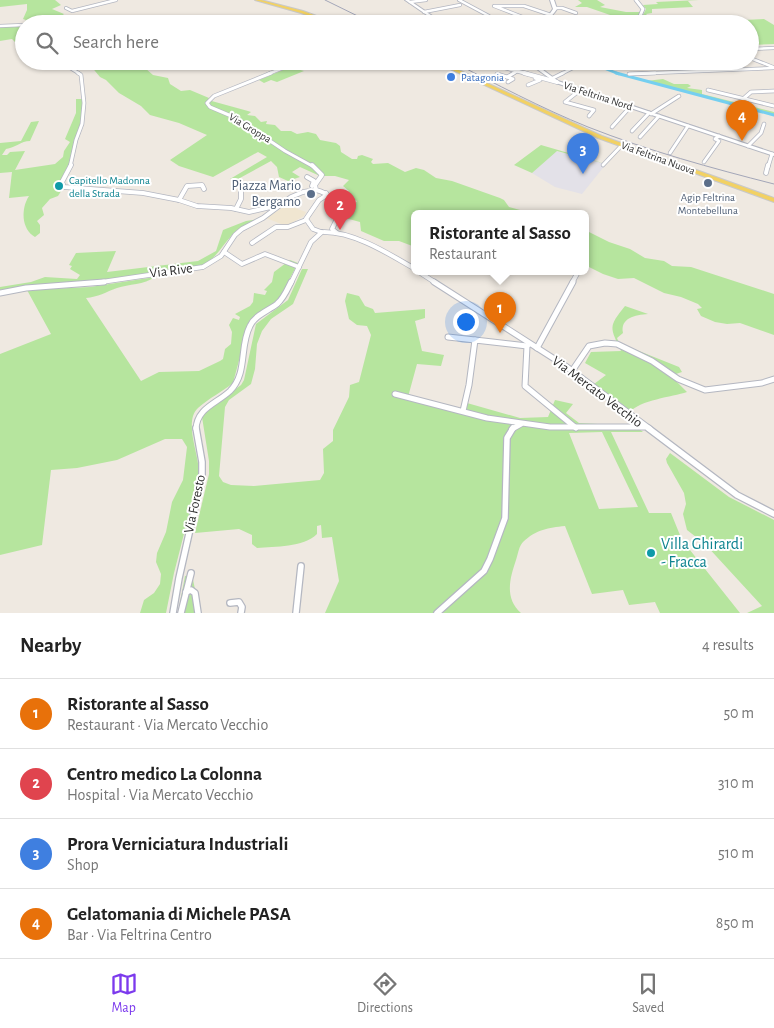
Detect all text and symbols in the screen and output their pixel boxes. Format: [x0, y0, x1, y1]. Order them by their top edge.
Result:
search box [15, 15, 759, 70]
icon: search [33, 29, 61, 57]
text: Search here [73, 33, 159, 52]
marker: Patagonia [445, 71, 457, 83]
place label: Patagonia [461, 72, 504, 83]
street label: Via Feltrina Nord [562, 80, 634, 112]
pin: 4 [726, 100, 758, 141]
street label: Via Groppa [227, 111, 273, 145]
pin: 3 [567, 133, 599, 174]
street label: Via Feltrina Nuova [619, 139, 697, 177]
place label: Capitello Madonna della Strada [69, 175, 150, 199]
marker: Agip Feltrina Montebelluna [702, 177, 714, 189]
place label: Piazza Mario Bergamo [232, 179, 301, 209]
marker: Capitello Madonna della Strada [53, 180, 65, 192]
marker: Piazza Mario Bergamo [305, 188, 317, 200]
pin: 2 [324, 189, 356, 230]
place label: Agip Feltrina Montebelluna [678, 192, 738, 216]
popup [411, 210, 589, 275]
text: Ristorante al Sasso [429, 224, 571, 243]
text: Restaurant [429, 246, 497, 262]
street label: Via Rive [149, 261, 193, 281]
pin: 1 [484, 292, 516, 333]
your location [453, 309, 479, 335]
street label: Via Mercato Vecchio [549, 354, 645, 430]
street label: Via Foresto [182, 473, 208, 535]
place label: Villa Ghirardi - Fracca [661, 536, 743, 570]
marker: Villa Ghirardi - Fracca [645, 547, 657, 559]
text: Nearby [20, 635, 81, 656]
text: 4 results [702, 637, 754, 653]
text: Ristorante al Sasso [67, 695, 209, 714]
text: 1 [33, 705, 39, 721]
text: 50 m [723, 705, 754, 721]
text: Restaurant · Via Mercato Vecchio [67, 717, 268, 733]
text: Centro medico La Colonna [67, 765, 262, 784]
text: 2 [32, 775, 40, 791]
text: 310 m [718, 775, 754, 791]
text: Hospital · Via Mercato Vecchio [67, 787, 253, 803]
text: Prora Verniciatura Industriali [67, 835, 288, 854]
text: 3 [33, 845, 39, 861]
text: 510 m [718, 845, 754, 861]
text: Shop [67, 857, 99, 873]
text: Gelatomania di Michele PASA [67, 905, 291, 924]
text: 4 [32, 915, 40, 931]
text: 850 m [716, 915, 754, 931]
text: Bar · Via Feltrina Centro [67, 927, 212, 943]
tab: Map [110, 970, 138, 1017]
tab: Directions [357, 970, 413, 1017]
tab: Saved [632, 970, 664, 1017]

